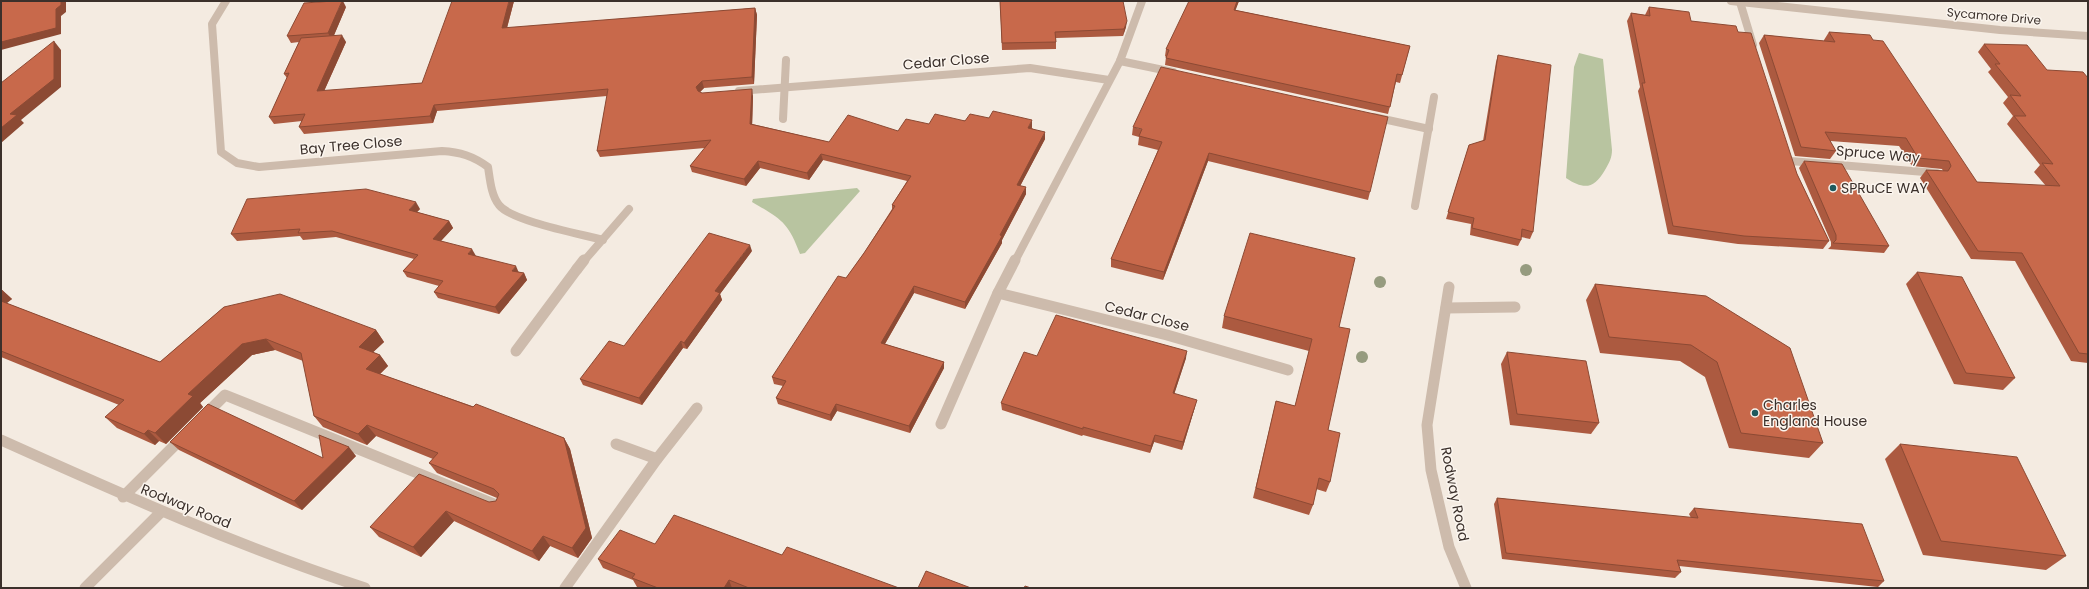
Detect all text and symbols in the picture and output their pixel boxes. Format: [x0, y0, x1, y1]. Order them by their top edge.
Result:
street label: Sycamore Drive [1946, 3, 2042, 29]
street label: Cedar Close [902, 47, 990, 75]
street label: Bay Tree Close [299, 131, 403, 159]
street label: Spruce Way [1835, 140, 1921, 168]
place label: SPRuCE WAY [1841, 178, 1928, 198]
marker: SPRuCE WAY [1828, 183, 1838, 193]
street label: Cedar Close [1103, 296, 1192, 336]
place label: Charles England House [1763, 395, 1868, 431]
marker: Charles England House [1750, 408, 1760, 418]
street label: Rodway Road [1436, 445, 1474, 543]
street label: Rodway Road [138, 479, 234, 533]

